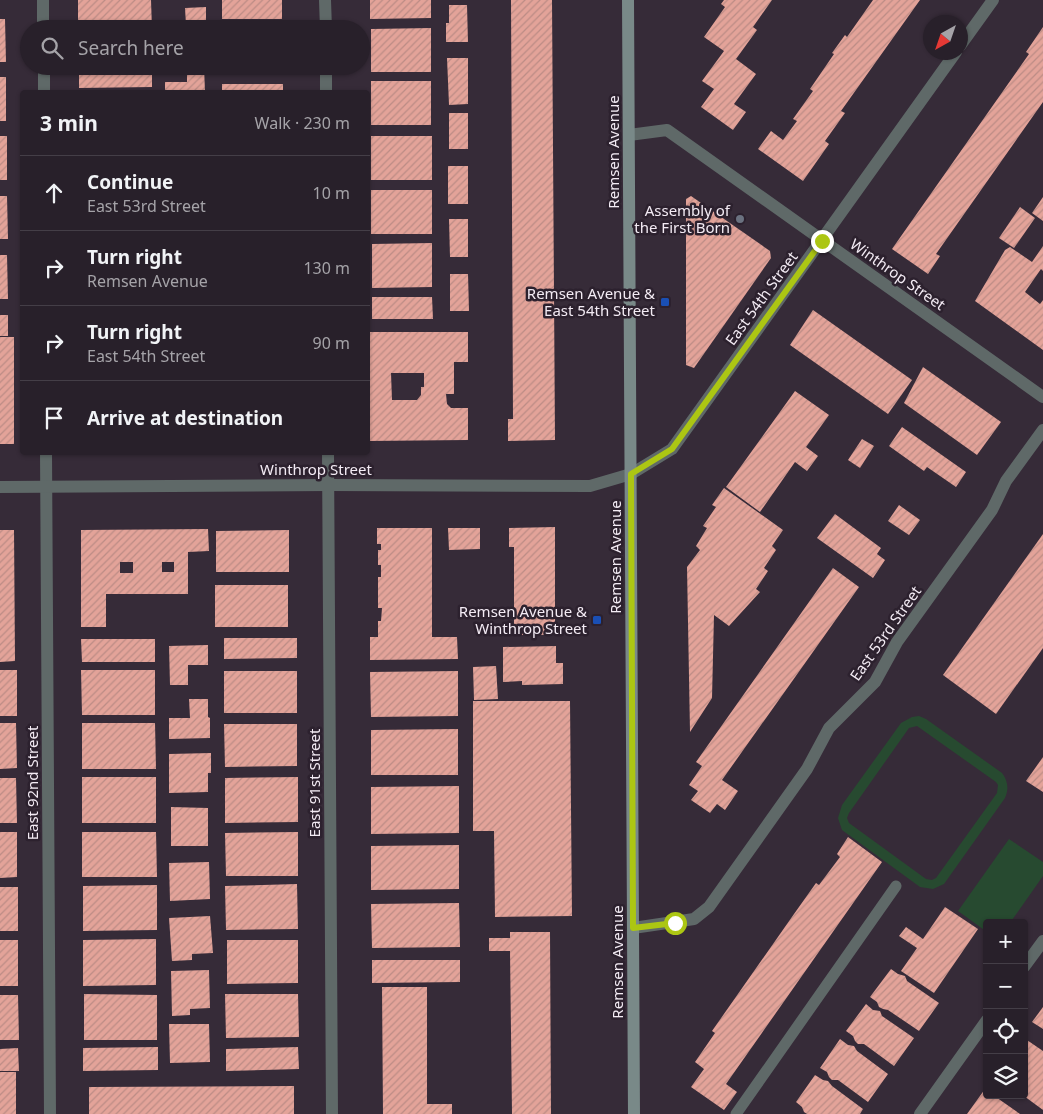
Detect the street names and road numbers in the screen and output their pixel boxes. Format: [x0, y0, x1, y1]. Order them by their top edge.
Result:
street label: Remsen Avenue [603, 95, 623, 209]
street label: Winthrop Street [846, 234, 950, 315]
street label: East 54th Street [720, 247, 802, 349]
street label: Winthrop Street [260, 459, 372, 479]
street label: Remsen Avenue [605, 500, 625, 614]
street label: East 53rd Street [845, 581, 925, 684]
street label: East 92nd Street [22, 725, 42, 840]
street label: East 91st Street [304, 728, 324, 837]
street label: Remsen Avenue [607, 905, 627, 1019]

